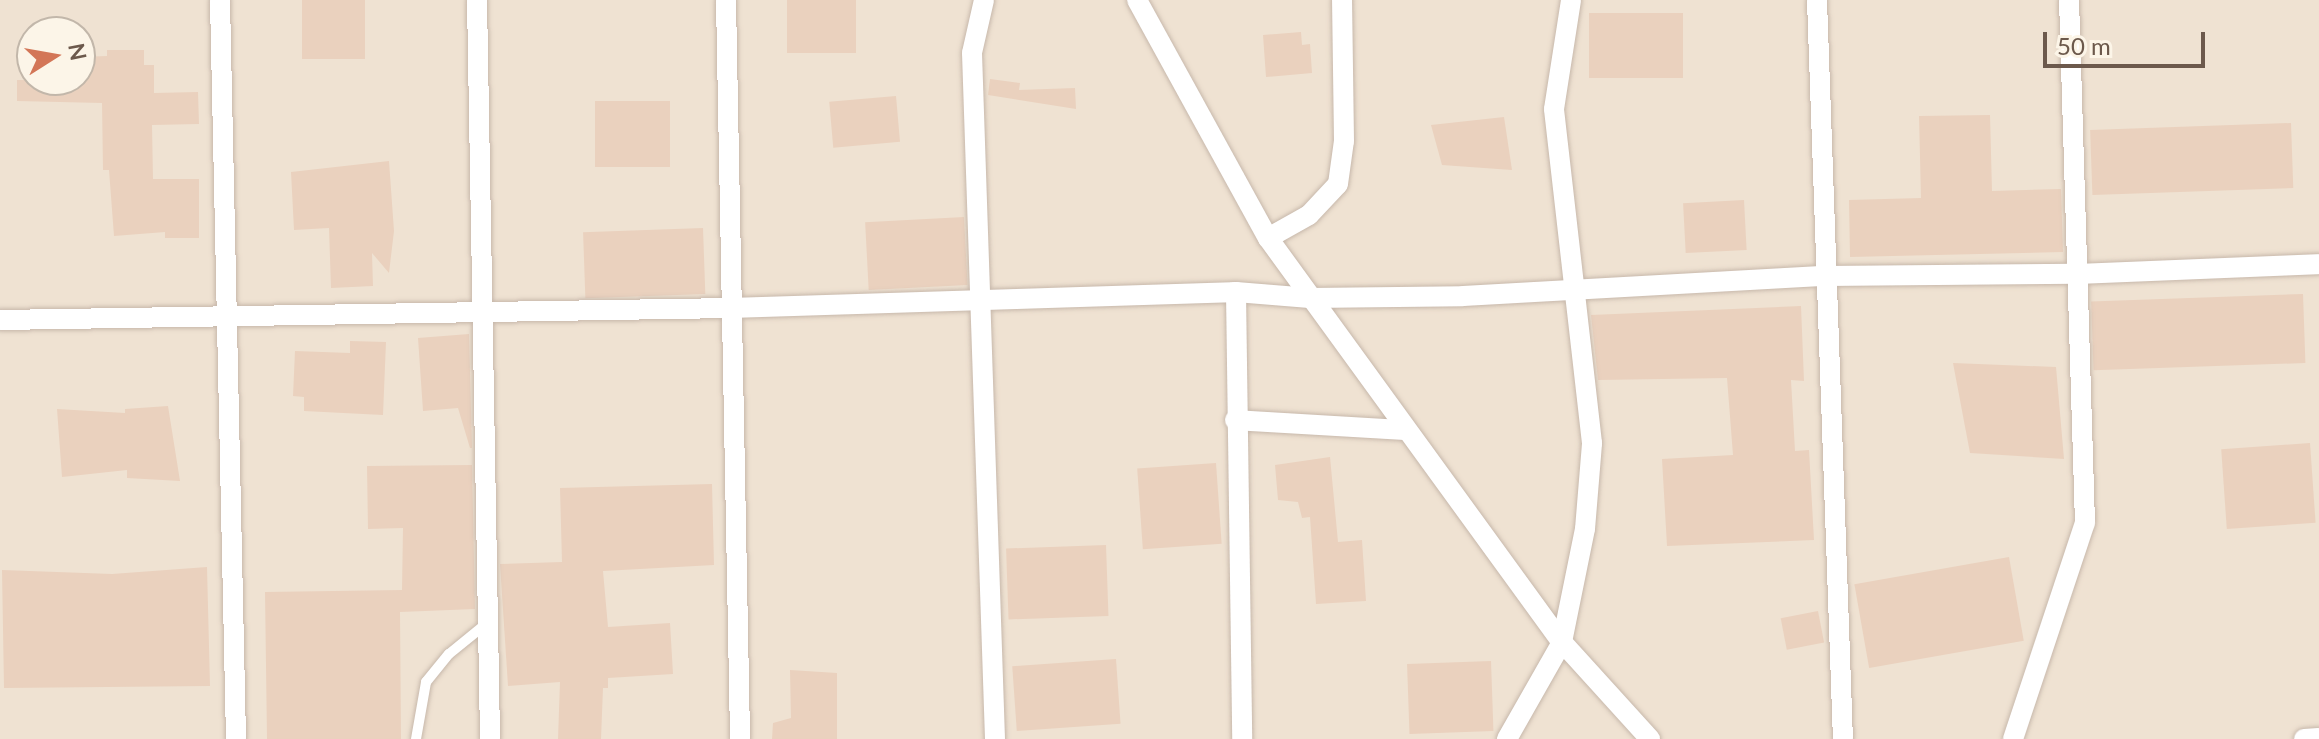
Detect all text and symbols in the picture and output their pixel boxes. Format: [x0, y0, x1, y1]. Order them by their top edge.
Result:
north arrow [16, 16, 96, 96]
scale bar [2047, 16, 2209, 66]
text: 50 m [2057, 31, 2111, 60]
text: N [63, 41, 93, 63]

